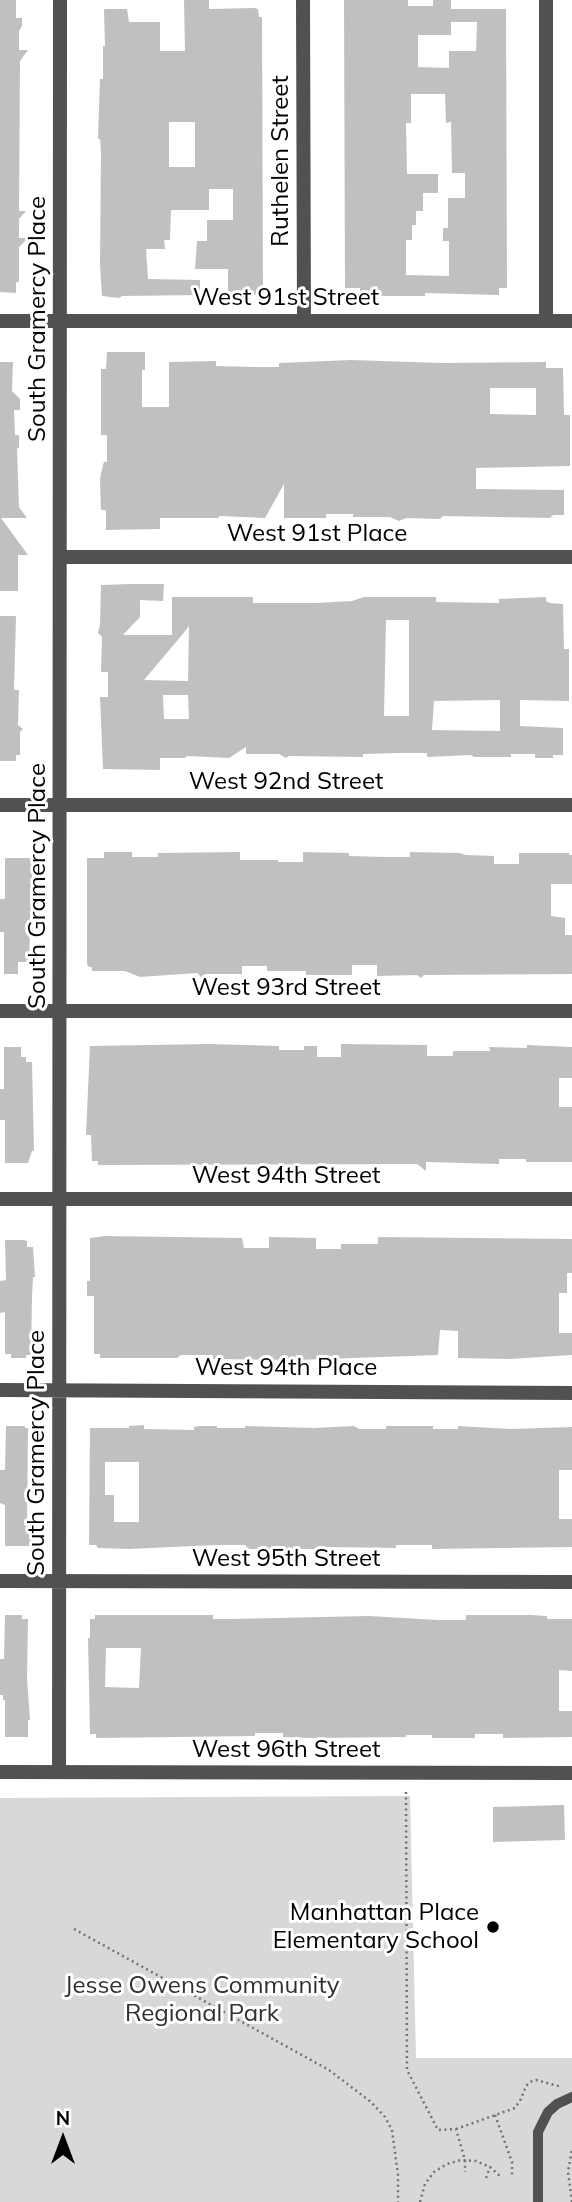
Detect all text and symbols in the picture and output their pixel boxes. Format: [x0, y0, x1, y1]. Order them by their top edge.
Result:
street label: Ruthelen Street [267, 75, 295, 247]
street label: South Gramercy Place [24, 196, 52, 442]
street label: West 91st Street [193, 284, 379, 312]
street label: West 91st Place [227, 520, 407, 548]
street label: South Gramercy Place [24, 763, 52, 1009]
street label: West 92nd Street [189, 768, 383, 796]
street label: West 93rd Street [191, 974, 381, 1002]
street label: West 94th Street [192, 1162, 380, 1190]
street label: South Gramercy Place [23, 1330, 51, 1576]
street label: West 94th Place [195, 1354, 377, 1382]
street label: West 95th Street [192, 1545, 380, 1573]
street label: West 96th Street [192, 1736, 380, 1764]
place label: Manhattan Place Elementary School [273, 1899, 479, 1955]
marker: Manhattan Place Elementary School [485, 1919, 501, 1935]
park label: Jesse Owens Community Regional Park [65, 1972, 339, 2028]
north arrow [28, 2104, 98, 2174]
text: N [56, 2106, 70, 2130]

